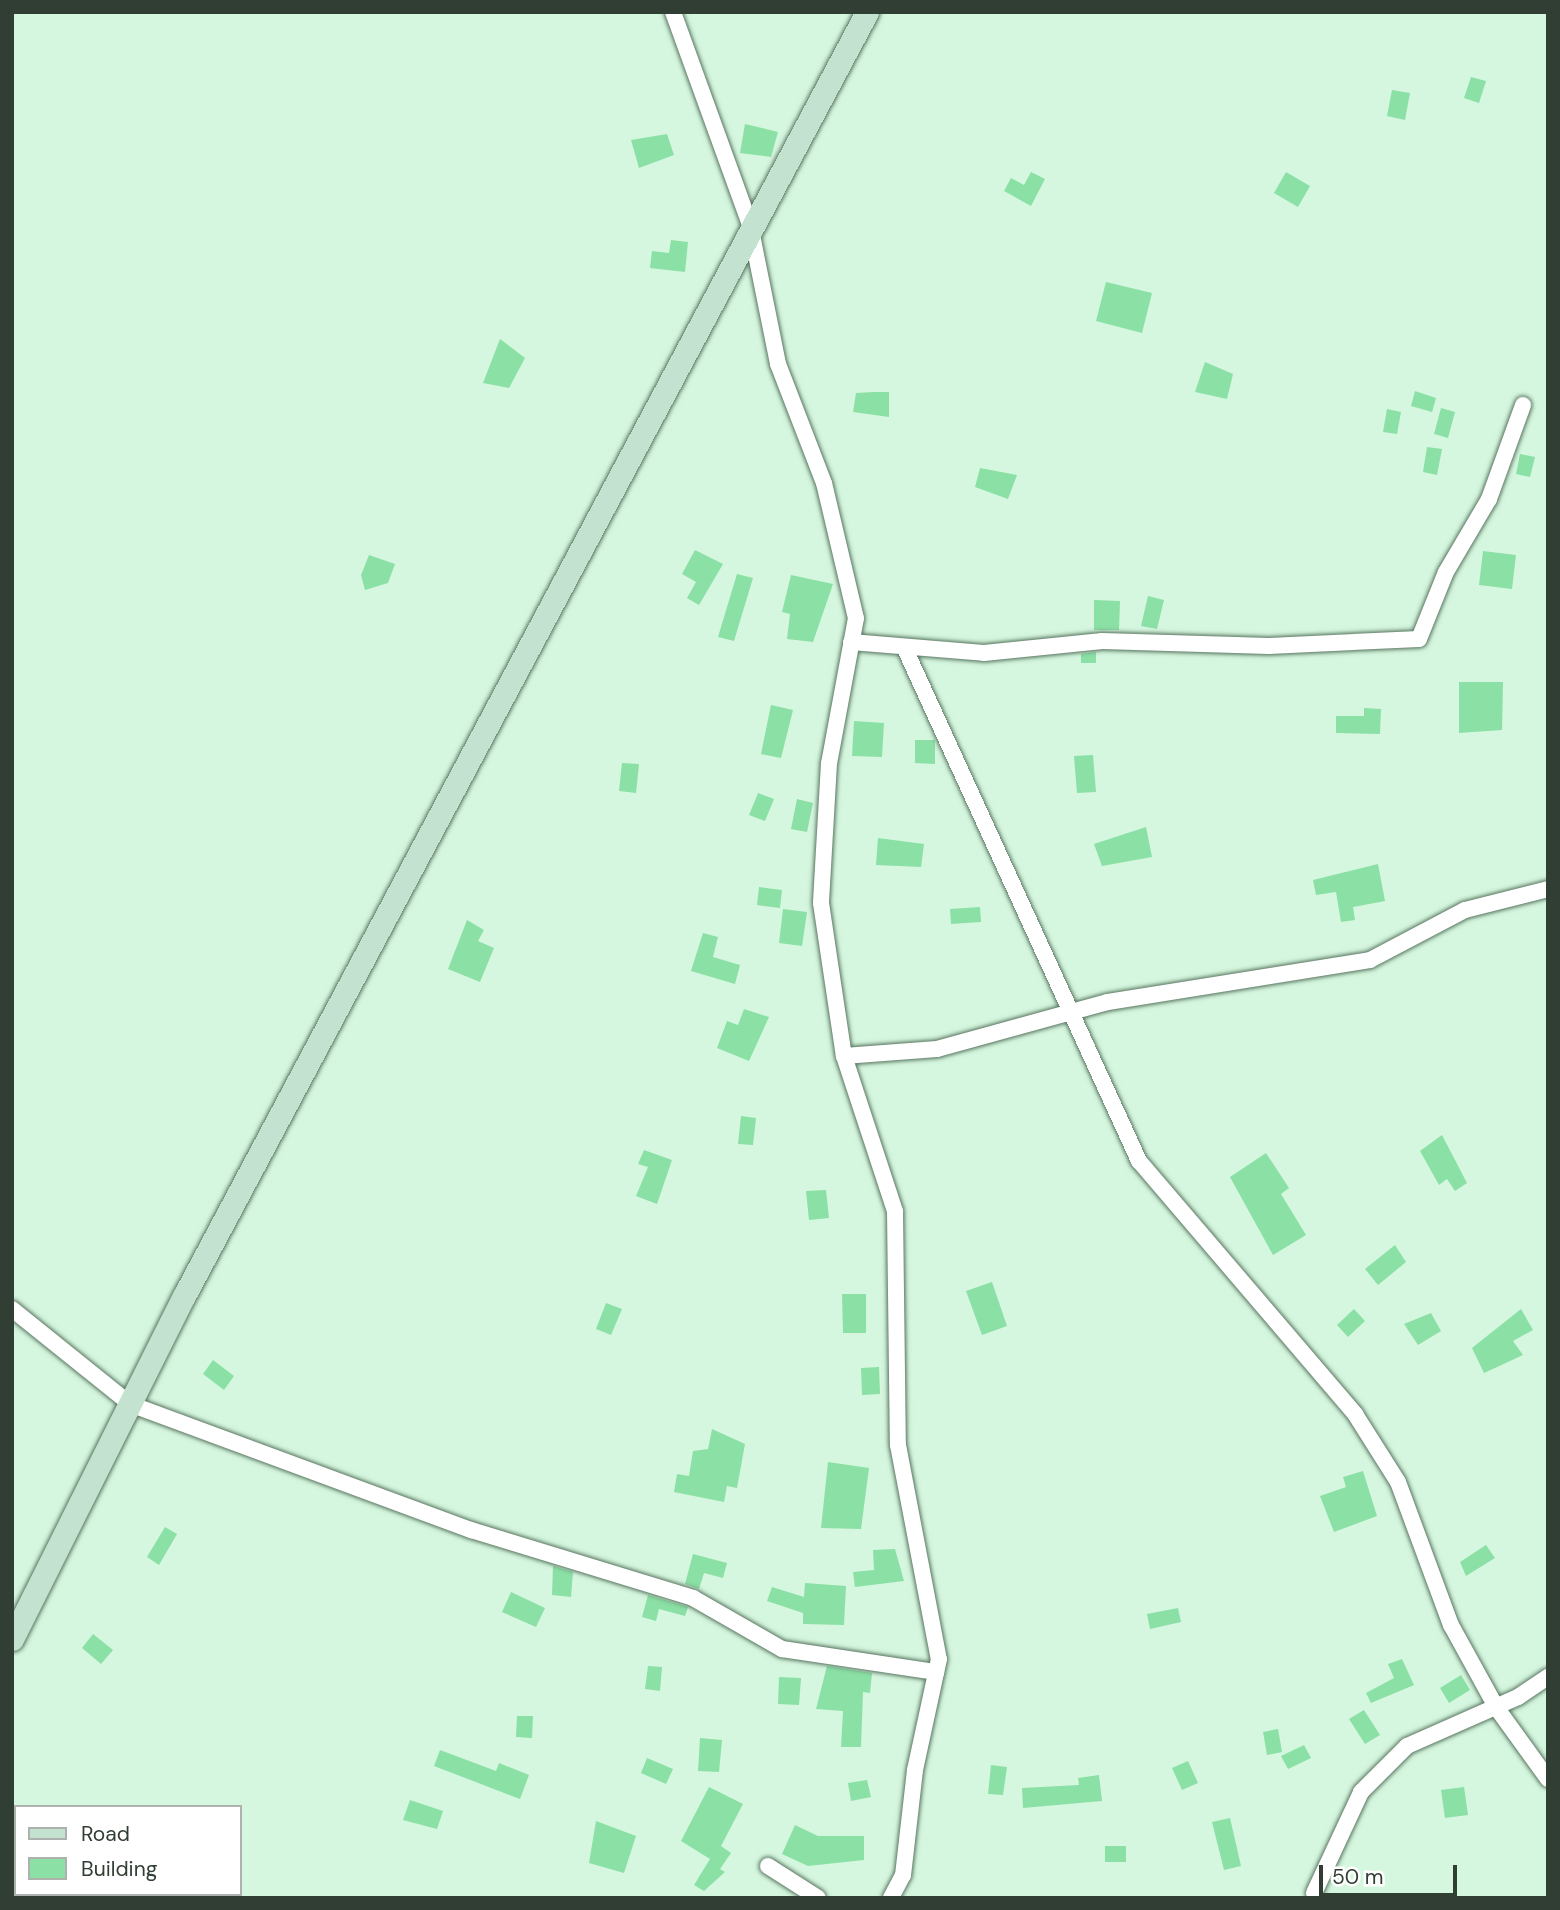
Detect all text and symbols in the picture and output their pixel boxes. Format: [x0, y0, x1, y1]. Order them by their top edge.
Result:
legend [14, 1805, 242, 1896]
text: Road [81, 1820, 130, 1848]
scale bar [1322, 1850, 1460, 1894]
text: Building [81, 1855, 157, 1883]
text: 50 m [1332, 1863, 1383, 1891]

